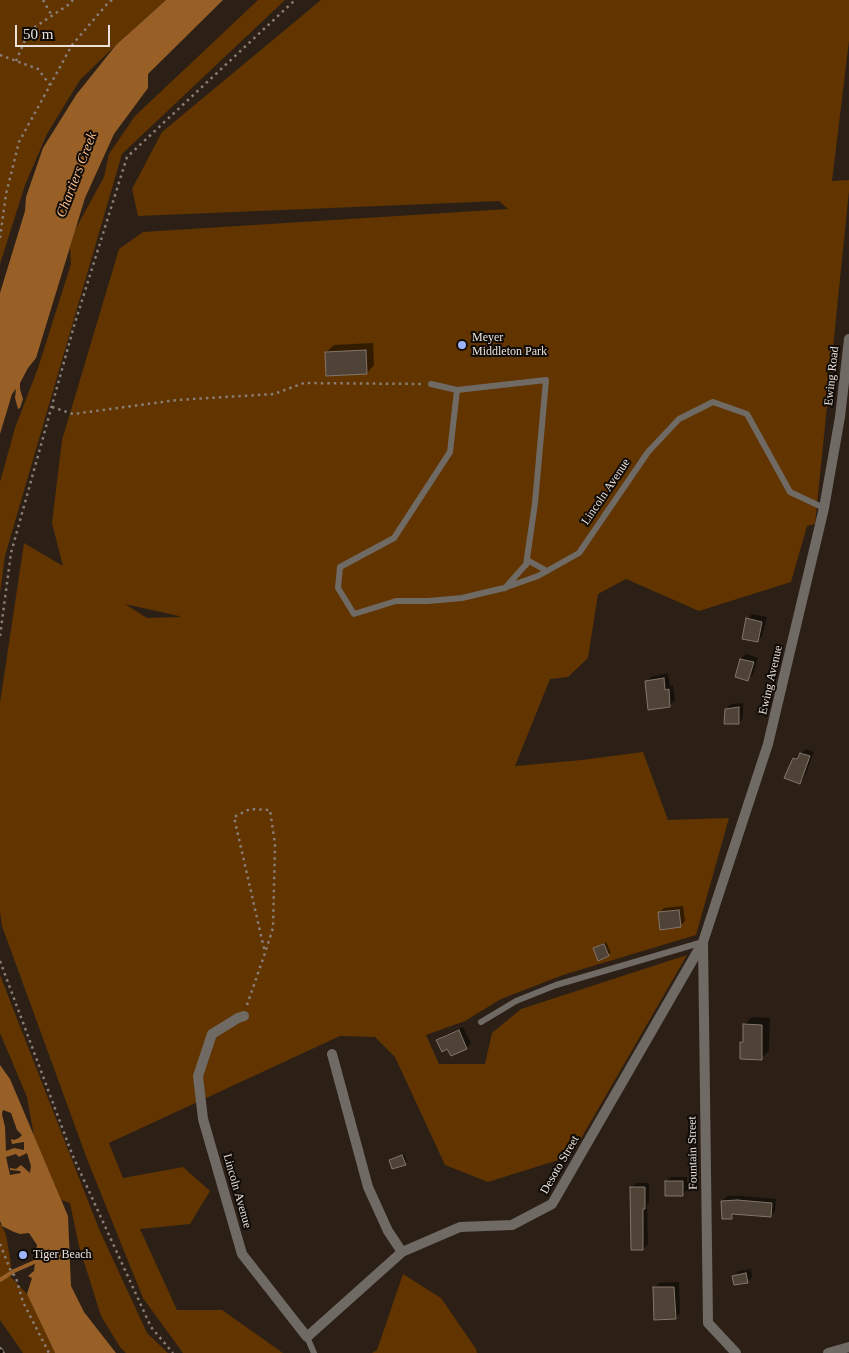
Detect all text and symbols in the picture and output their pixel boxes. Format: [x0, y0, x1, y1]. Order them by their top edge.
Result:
scale bar [18, 15, 112, 47]
text: 50 m [23, 26, 53, 42]
water label: Chartiers Creek [53, 130, 101, 220]
place label: Meyer Middleton Park [472, 331, 547, 359]
marker: Meyer Middleton Park [456, 339, 468, 351]
street label: Ewing Road [822, 346, 842, 406]
street label: Lincoln Avenue [579, 456, 633, 528]
street label: Ewing Avenue [756, 644, 786, 716]
street label: Fountain Street [685, 1116, 701, 1190]
street label: Desoto Street [538, 1133, 582, 1197]
street label: Lincoln Avenue [220, 1152, 254, 1230]
place label: Tiger Beach [33, 1248, 92, 1262]
marker: Tiger Beach [17, 1249, 29, 1261]

